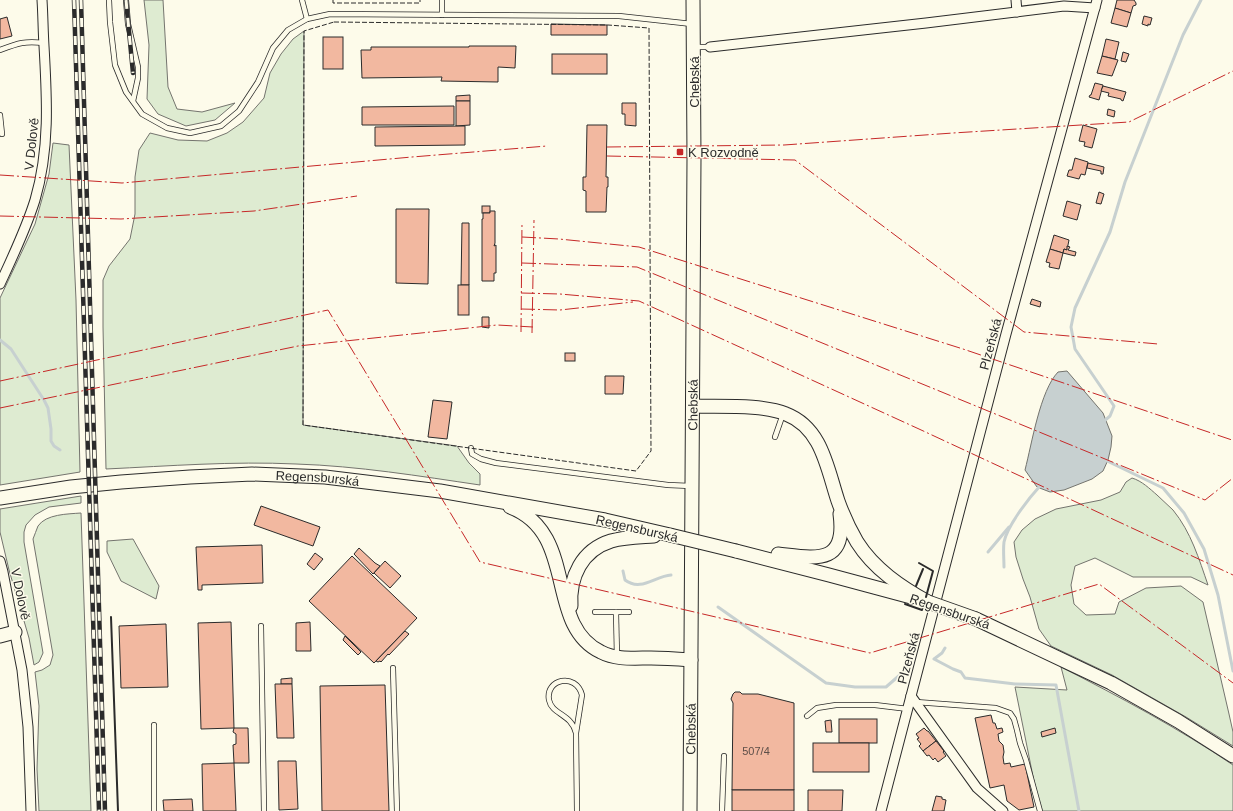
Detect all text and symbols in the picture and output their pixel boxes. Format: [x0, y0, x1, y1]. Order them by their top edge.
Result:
street label: Chebská [687, 56, 702, 108]
street label: V Dolově [21, 117, 42, 171]
place label: K Rozvodně [688, 145, 759, 160]
marker: K Rozvodně [675, 147, 685, 157]
street label: Plzeňská [976, 316, 1005, 372]
street label: Chebská [685, 379, 701, 431]
street label: Regensburská [275, 468, 361, 489]
street label: Regensburská [594, 512, 680, 545]
street label: V Dolově [8, 567, 33, 621]
street label: Regensburská [908, 591, 993, 632]
street label: Plzeňská [894, 630, 923, 686]
street label: Chebská [683, 703, 699, 755]
house number: 507/4 [742, 745, 770, 757]

